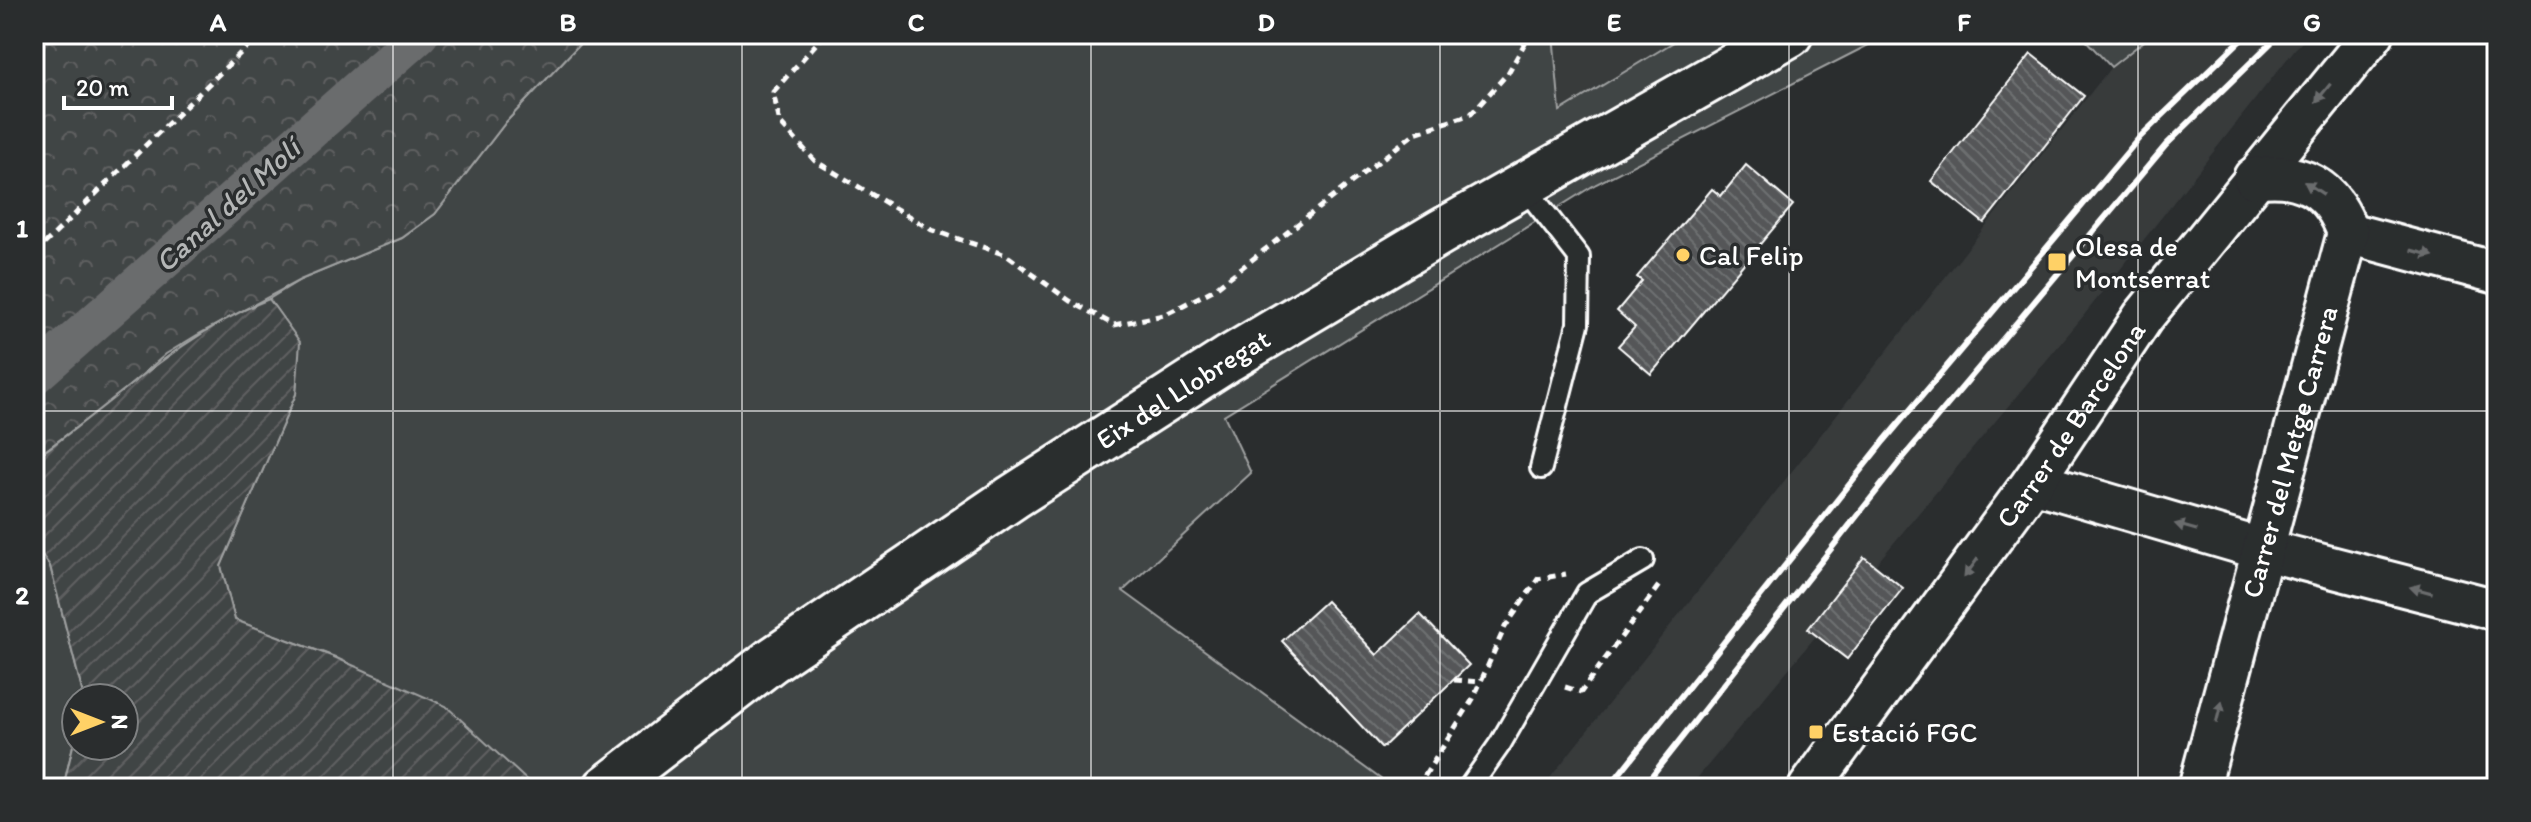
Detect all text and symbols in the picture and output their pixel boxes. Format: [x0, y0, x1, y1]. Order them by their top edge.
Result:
text: A [209, 6, 227, 38]
text: B [560, 6, 577, 38]
text: C [908, 6, 925, 38]
text: D [1257, 6, 1275, 38]
text: E [1607, 6, 1621, 38]
text: F [1957, 6, 1971, 38]
text: G [2303, 6, 2321, 38]
scale bar [64, 60, 172, 110]
text: 20 m [76, 73, 129, 102]
one-way arrow [2315, 83, 2331, 103]
water label: Canal del Molí [147, 127, 311, 280]
one-way arrow [2304, 181, 2325, 196]
text: 1 [16, 212, 28, 244]
place label: Olesa de Montserrat [2075, 229, 2210, 295]
place label: Cal Felip [1699, 238, 1803, 272]
marker: Cal Felip [1674, 246, 1692, 264]
one-way arrow [2411, 247, 2435, 260]
marker: Olesa de Montserrat [2046, 251, 2068, 273]
street label: Carrer del Metge Carrera [2234, 302, 2345, 602]
street label: Carrer de Barcelona [1989, 314, 2153, 534]
street label: Eix del Llobregat [1089, 321, 1276, 456]
one-way arrow [2174, 520, 2198, 533]
one-way arrow [1964, 557, 1979, 578]
text: 2 [15, 579, 29, 611]
one-way arrow [2409, 584, 2434, 596]
north arrow [60, 682, 140, 762]
one-way arrow [2213, 700, 2226, 724]
text: N [106, 715, 133, 729]
place label: Estació FGC [1832, 715, 1978, 749]
marker: Estació FGC [1807, 723, 1825, 741]

